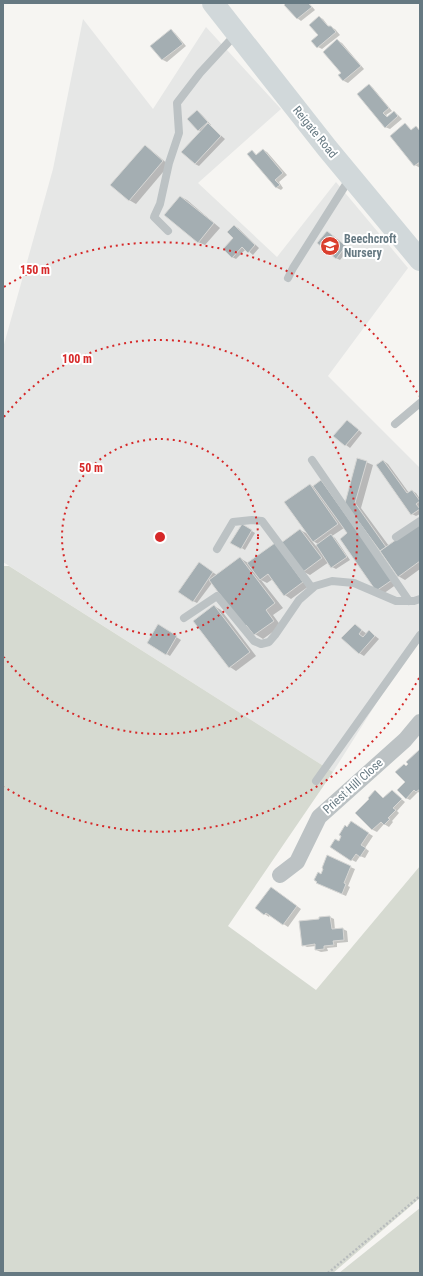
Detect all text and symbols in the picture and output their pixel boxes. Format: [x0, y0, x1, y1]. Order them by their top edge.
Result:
street label: Reigate Road [290, 103, 340, 161]
place label: Beechcroft Nursery [344, 232, 397, 260]
school or university icon: Beechcroft Nursery [319, 235, 341, 257]
text: 150 m [20, 263, 50, 277]
text: 100 m [62, 352, 92, 366]
text: 50 m [79, 461, 103, 475]
centre of rings [153, 530, 167, 544]
street label: Priest Hill Close [320, 755, 386, 816]

